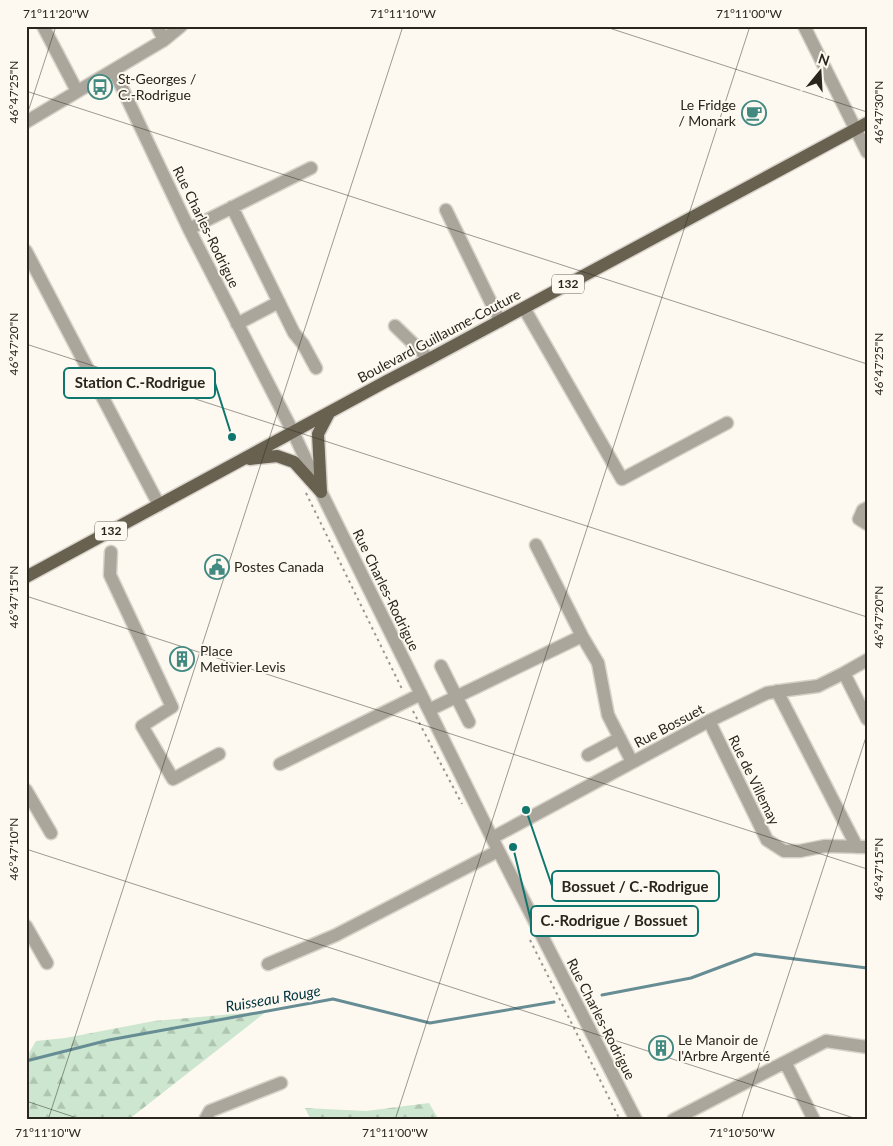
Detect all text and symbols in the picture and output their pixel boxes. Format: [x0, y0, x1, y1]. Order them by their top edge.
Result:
text: 71°11'20"W [23, 6, 90, 21]
text: 71°11'10"W [370, 6, 437, 21]
text: 71°11'00"W [716, 6, 783, 21]
north arrow [796, 48, 846, 98]
text: N [816, 49, 832, 69]
text: 46°47'25"N [6, 61, 21, 123]
place label: St-Georges / C.-Rodrigue [118, 70, 196, 103]
bus stop icon: St-Georges / C.-Rodrigue [87, 74, 113, 100]
text: 46°47'30"N [871, 81, 886, 143]
place label: Le Fridge / Monark [678, 96, 737, 129]
cafe icon: Le Fridge / Monark [741, 100, 767, 126]
street label: Rue Charles-Rodrigue [170, 163, 243, 290]
road number: 132 [552, 274, 584, 294]
street label: Boulevard Guillaume-Couture [354, 285, 523, 386]
text: 46°47'20"N [6, 313, 21, 375]
text: 46°47'25"N [871, 333, 886, 395]
callout: Station C.-Rodrigue [64, 368, 215, 398]
text: Station C.-Rodrigue [75, 373, 205, 391]
road number: 132 [95, 522, 127, 540]
street label: Rue Charles-Rodrigue [350, 526, 423, 653]
public building icon: Postes Canada [204, 554, 230, 580]
place label: Postes Canada [234, 558, 324, 575]
text: 46°47'15"N [6, 566, 21, 628]
text: 46°47'20"N [871, 586, 886, 648]
place label: Place Metivier Levis [200, 642, 286, 675]
building icon: Place Metivier Levis [169, 646, 195, 672]
street label: Rue Bossuet [631, 700, 707, 751]
street label: Rue de Villemay [725, 732, 784, 828]
text: 46°47'10"N [6, 818, 21, 880]
text: 46°47'15"N [871, 838, 886, 900]
callout: Bossuet / C.-Rodrigue [552, 871, 719, 901]
text: Bossuet / C.-Rodrigue [562, 877, 708, 895]
callout: C.-Rodrigue / Bossuet [531, 906, 698, 936]
text: C.-Rodrigue / Bossuet [541, 911, 688, 929]
street label: Rue Charles-Rodrigue [564, 955, 639, 1082]
water label: Ruisseau Rouge [224, 981, 322, 1015]
place label: Le Manoir de l'Arbre Argenté [678, 1031, 770, 1064]
building icon: Le Manoir de l'Arbre Argenté [648, 1035, 674, 1061]
text: 71°11'10"W [15, 1125, 82, 1140]
text: 71°11'00"W [362, 1125, 429, 1140]
text: 71°10'50"W [709, 1125, 776, 1140]

